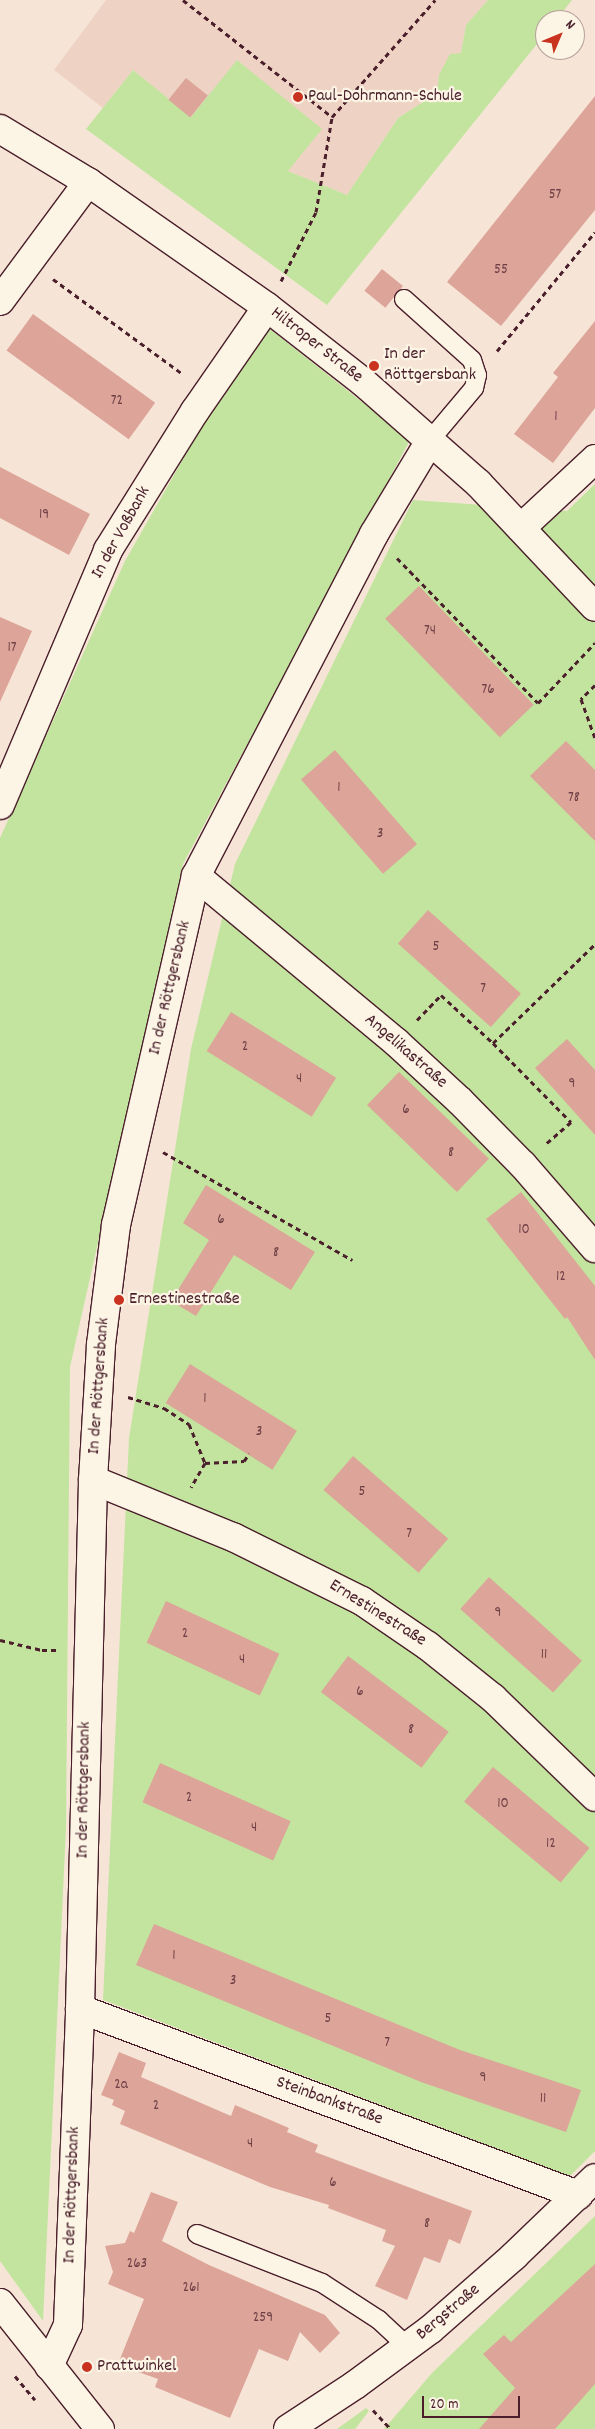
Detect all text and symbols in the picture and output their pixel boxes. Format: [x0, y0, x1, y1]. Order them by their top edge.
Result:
north arrow [535, 10, 585, 60]
text: N [560, 16, 579, 35]
place label: Paul-Dohrmann-Schule [308, 86, 462, 108]
marker: Paul-Dohrmann-Schule [292, 91, 304, 103]
house number: 57 [549, 187, 561, 205]
house number: 55 [494, 262, 508, 280]
street label: Hiltroper Straße [265, 303, 367, 389]
place label: In der Röttgersbank [384, 345, 476, 388]
marker: In der Röttgersbank [368, 360, 380, 372]
house number: 72 [111, 393, 123, 411]
house number: 1 [554, 409, 558, 427]
street label: In der Voßbank [88, 483, 156, 583]
house number: 19 [39, 507, 49, 525]
house number: 74 [424, 623, 436, 641]
house number: 17 [7, 640, 17, 658]
house number: 76 [481, 682, 495, 700]
house number: 1 [337, 780, 341, 798]
house number: 78 [568, 790, 580, 808]
house number: 3 [377, 826, 383, 844]
street label: In der Röttgersbank [145, 919, 197, 1057]
house number: 5 [433, 939, 439, 957]
house number: 7 [480, 981, 486, 999]
street label: Angelikastraße [359, 1010, 451, 1094]
house number: 2 [242, 1039, 248, 1057]
house number: 4 [296, 1071, 302, 1089]
house number: 9 [569, 1076, 575, 1094]
house number: 6 [402, 1102, 410, 1120]
house number: 8 [448, 1145, 454, 1163]
house number: 6 [217, 1212, 225, 1230]
house number: 10 [518, 1222, 530, 1240]
house number: 8 [273, 1245, 279, 1263]
house number: 12 [556, 1269, 566, 1287]
place label: Ernestinestraße [129, 1289, 240, 1311]
marker: Ernestinestraße [113, 1294, 125, 1306]
street label: In der Röttgersbank [84, 1317, 116, 1455]
house number: 1 [203, 1391, 207, 1409]
house number: 3 [256, 1424, 262, 1442]
house number: 5 [359, 1484, 365, 1502]
house number: 7 [406, 1526, 412, 1544]
street label: Ernestinestraße [324, 1576, 430, 1652]
house number: 9 [495, 1605, 501, 1623]
house number: 2 [182, 1626, 188, 1644]
house number: 11 [541, 1647, 547, 1665]
house number: 4 [239, 1652, 245, 1670]
house number: 6 [356, 1684, 364, 1702]
street label: In der Röttgersbank [73, 1721, 97, 1859]
house number: 8 [408, 1722, 414, 1740]
house number: 2 [186, 1790, 192, 1808]
house number: 10 [497, 1796, 509, 1814]
house number: 4 [251, 1820, 257, 1838]
house number: 12 [546, 1836, 556, 1854]
house number: 1 [172, 1948, 176, 1966]
house number: 3 [230, 1973, 236, 1991]
house number: 5 [325, 2011, 331, 2029]
house number: 7 [384, 2035, 390, 2053]
house number: 9 [480, 2070, 486, 2088]
street label: Steinbankstraße [273, 2073, 385, 2131]
house number: 2a [114, 2077, 128, 2095]
house number: 11 [540, 2091, 546, 2109]
house number: 2 [153, 2098, 159, 2116]
street label: In der Röttgersbank [60, 2126, 86, 2264]
house number: 4 [247, 2136, 253, 2154]
house number: 6 [329, 2175, 337, 2193]
house number: 8 [424, 2216, 430, 2234]
house number: 263 [127, 2256, 147, 2274]
house number: 261 [182, 2280, 200, 2298]
street label: Bergstraße [413, 2280, 485, 2346]
house number: 259 [253, 2310, 273, 2328]
place label: Prattwinkel [97, 2356, 176, 2378]
marker: Prattwinkel [81, 2361, 93, 2373]
scale bar [425, 2386, 522, 2418]
text: 20 m [430, 2394, 458, 2416]

